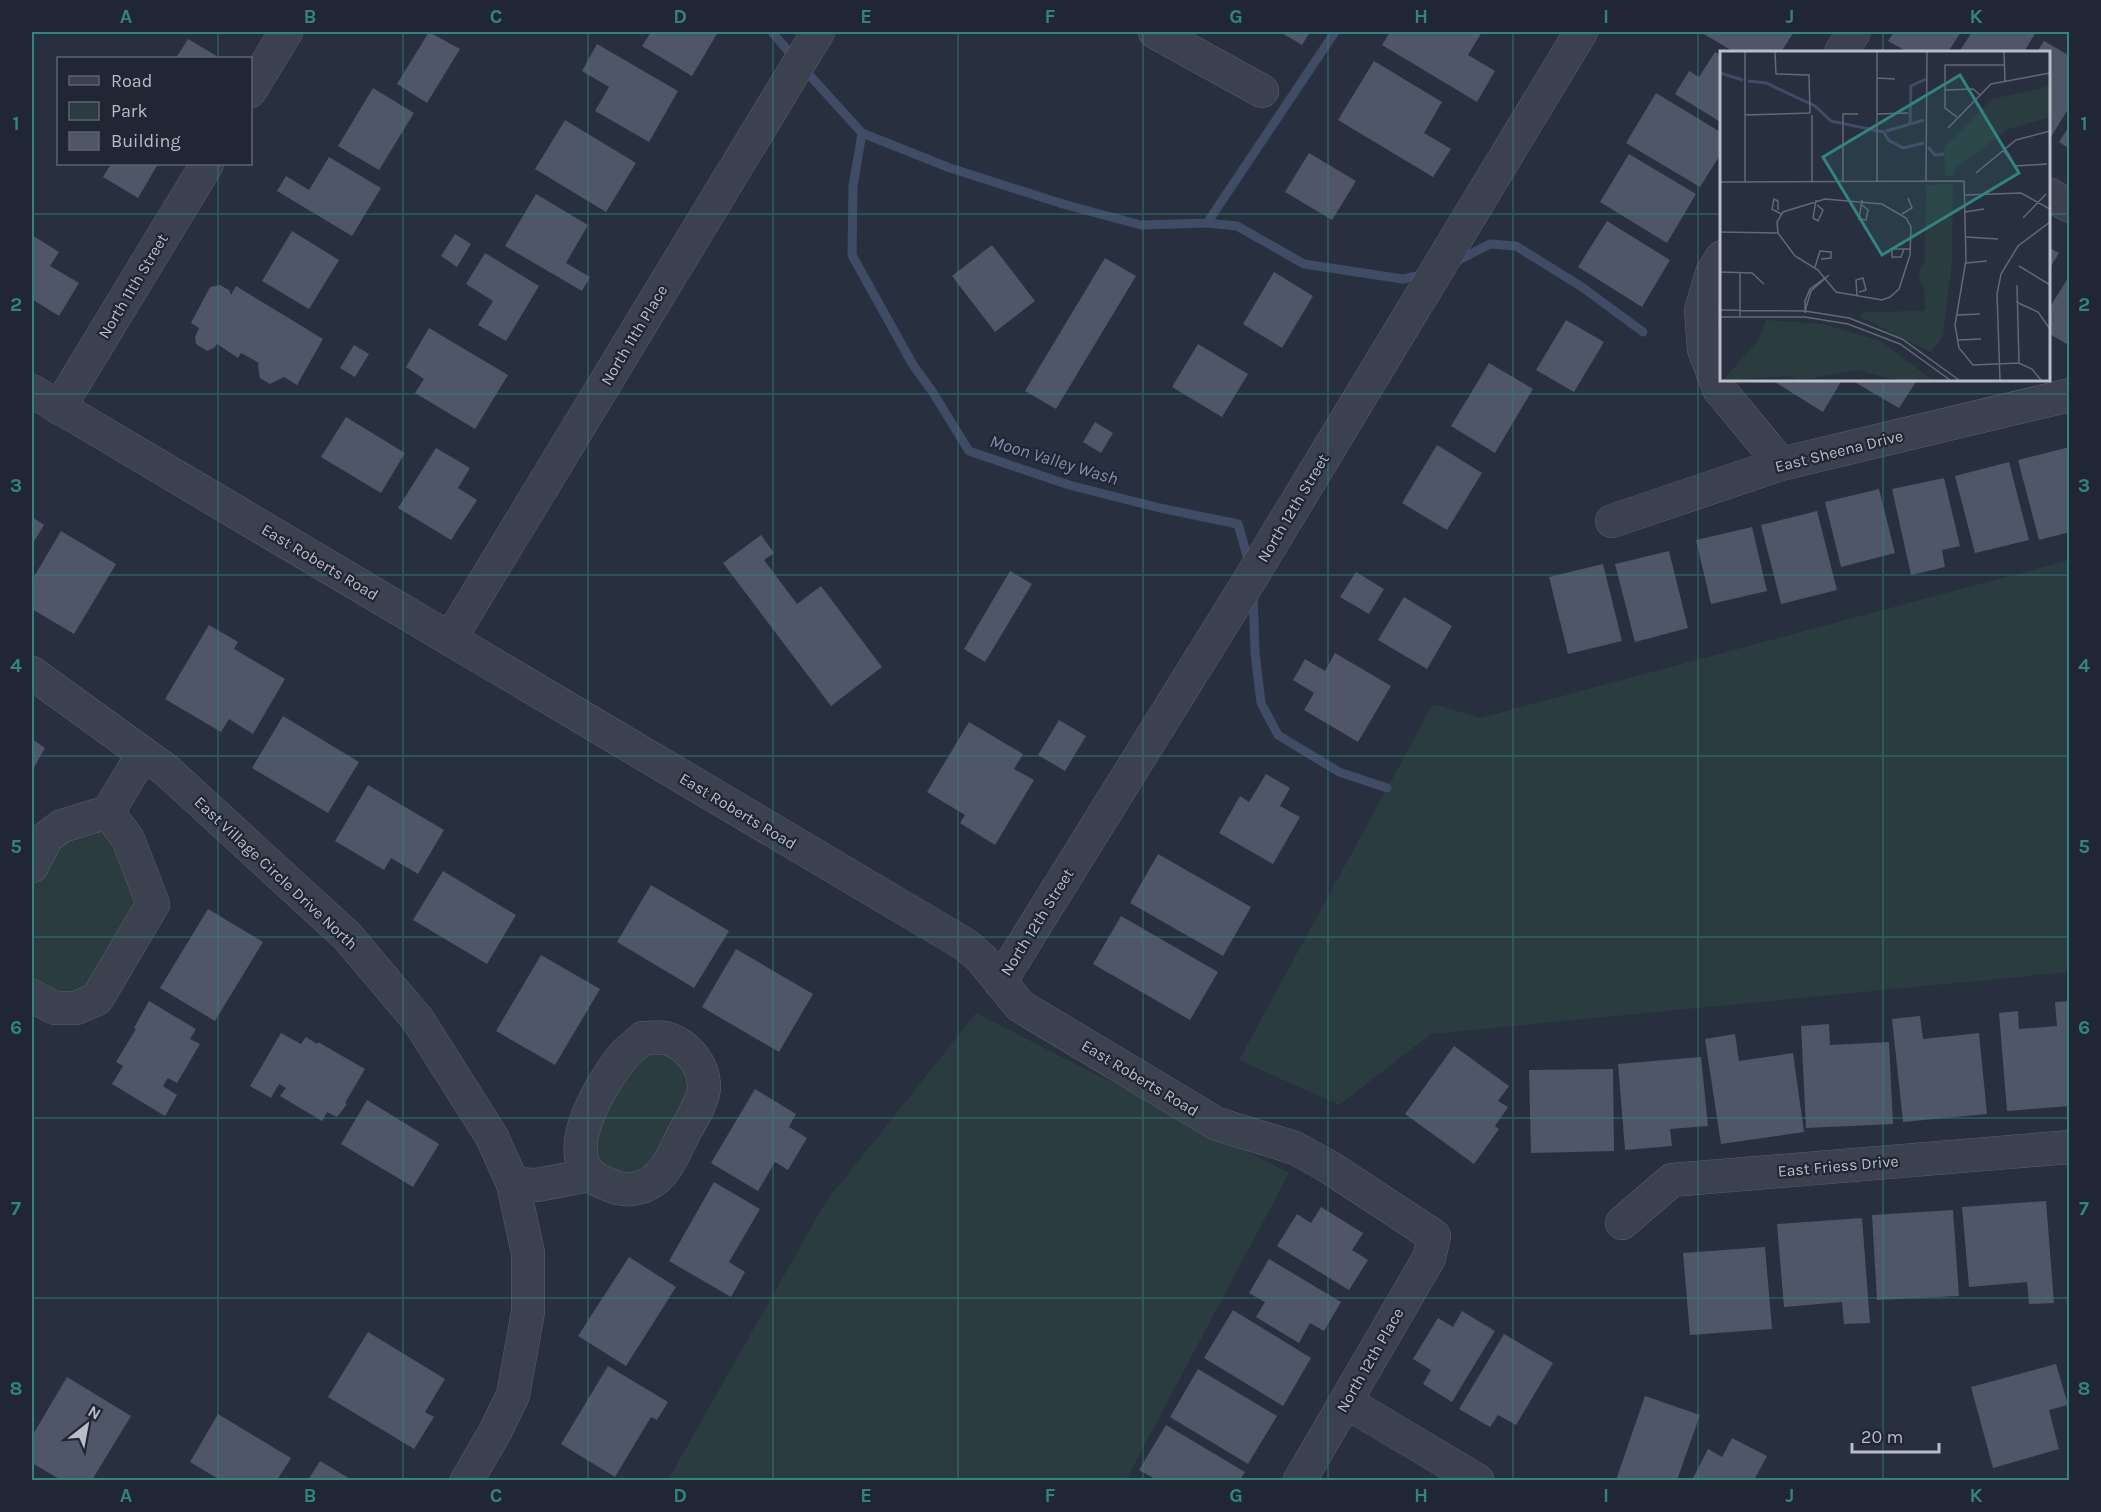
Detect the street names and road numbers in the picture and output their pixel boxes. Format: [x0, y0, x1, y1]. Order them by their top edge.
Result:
street label: North 11th Street [94, 230, 172, 342]
street label: North 11th Place [597, 281, 671, 389]
street label: East Sheena Drive [1773, 426, 1905, 476]
street label: North 12th Street [1253, 450, 1333, 566]
street label: East Roberts Road [258, 520, 382, 604]
street label: East Roberts Road [676, 769, 800, 853]
street label: East Village Circle Drive North [191, 792, 361, 954]
street label: North 12th Street [996, 865, 1078, 979]
street label: East Roberts Road [1078, 1036, 1202, 1120]
street label: East Friess Drive [1777, 1151, 1899, 1181]
street label: North 12th Place [1332, 1304, 1408, 1416]

